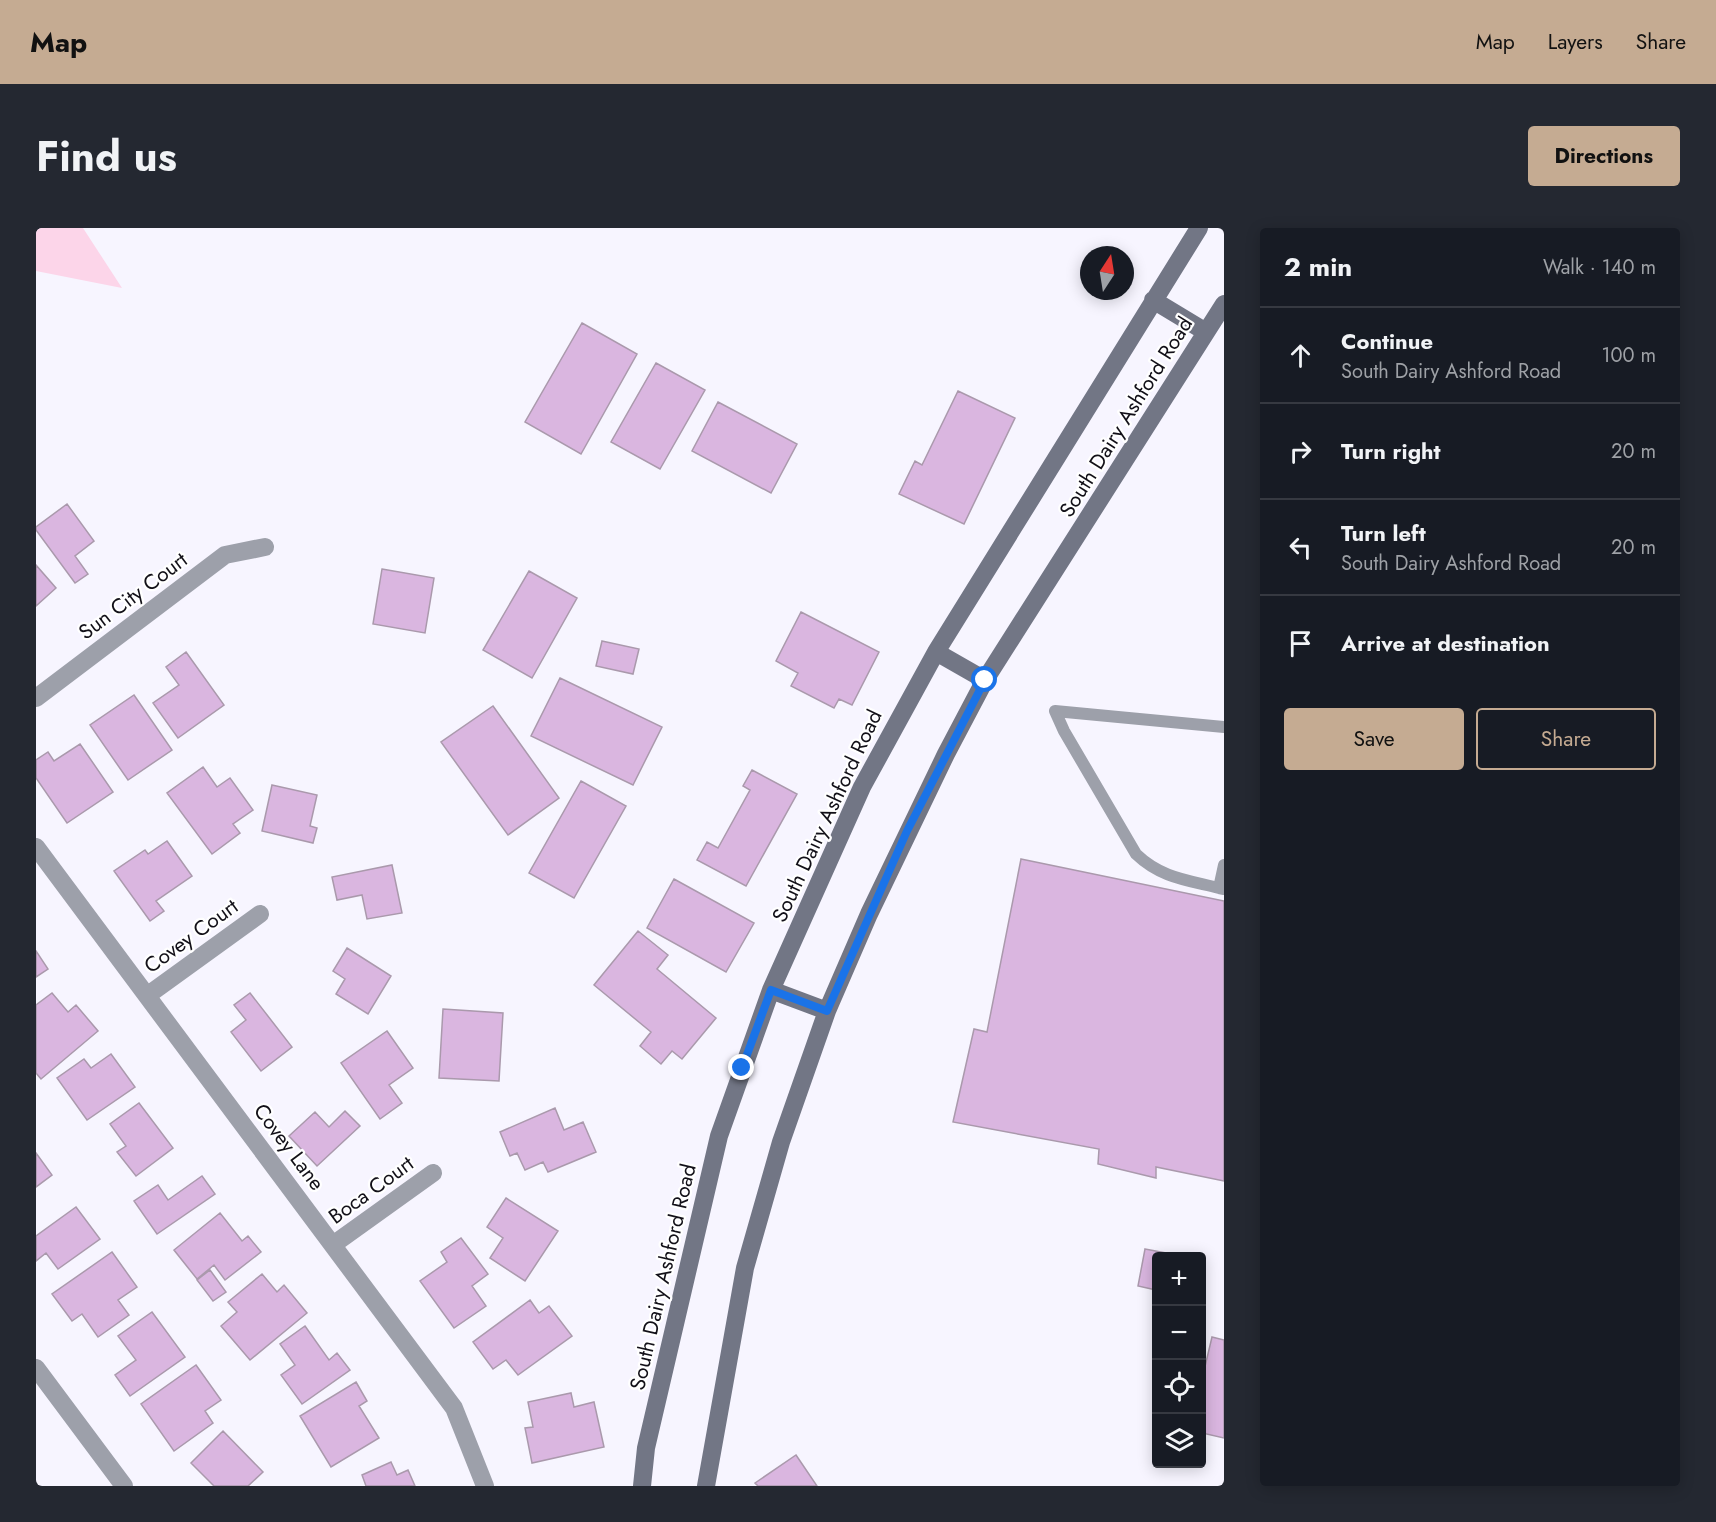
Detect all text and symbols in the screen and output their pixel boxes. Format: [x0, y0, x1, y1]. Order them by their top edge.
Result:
text: Map [30, 22, 87, 63]
text: Map [1476, 27, 1515, 57]
text: Layers [1548, 27, 1603, 57]
text: Share [1636, 27, 1686, 57]
text: Find us [36, 126, 177, 187]
button: Directions [1528, 126, 1680, 186]
north arrow [1080, 246, 1134, 300]
text: 2 min [1284, 248, 1352, 286]
text: Walk · 140 m [1543, 253, 1656, 282]
street label: South Dairy Ashford Road [1052, 311, 1200, 523]
text: Continue [1341, 325, 1433, 357]
icon: ahead [1284, 339, 1317, 372]
text: 100 m [1601, 341, 1656, 370]
text: South Dairy Ashford Road [1341, 357, 1561, 386]
icon: right [1284, 435, 1317, 468]
text: Turn right [1341, 435, 1441, 467]
text: 20 m [1611, 437, 1656, 466]
text: Turn left [1341, 517, 1426, 549]
icon: left [1284, 531, 1317, 564]
text: 20 m [1611, 533, 1656, 562]
street label: Sun City Court [72, 545, 194, 647]
text: South Dairy Ashford Road [1341, 549, 1561, 578]
icon: arrive [1284, 627, 1317, 660]
text: Arrive at destination [1341, 627, 1550, 659]
route start [971, 666, 997, 692]
street label: South Dairy Ashford Road [765, 705, 889, 927]
button: Save [1284, 708, 1464, 770]
button: Share [1476, 708, 1656, 770]
street label: Covey Court [138, 892, 244, 980]
route end [728, 1054, 754, 1080]
street label: Covey Lane [246, 1097, 332, 1197]
street label: Boca Court [322, 1149, 420, 1231]
street label: South Dairy Ashford Road [622, 1161, 704, 1393]
map controls [1152, 1252, 1206, 1468]
button: + [1152, 1252, 1206, 1306]
button: − [1152, 1306, 1206, 1360]
button: locate [1152, 1360, 1206, 1414]
button: layers [1152, 1414, 1206, 1468]

